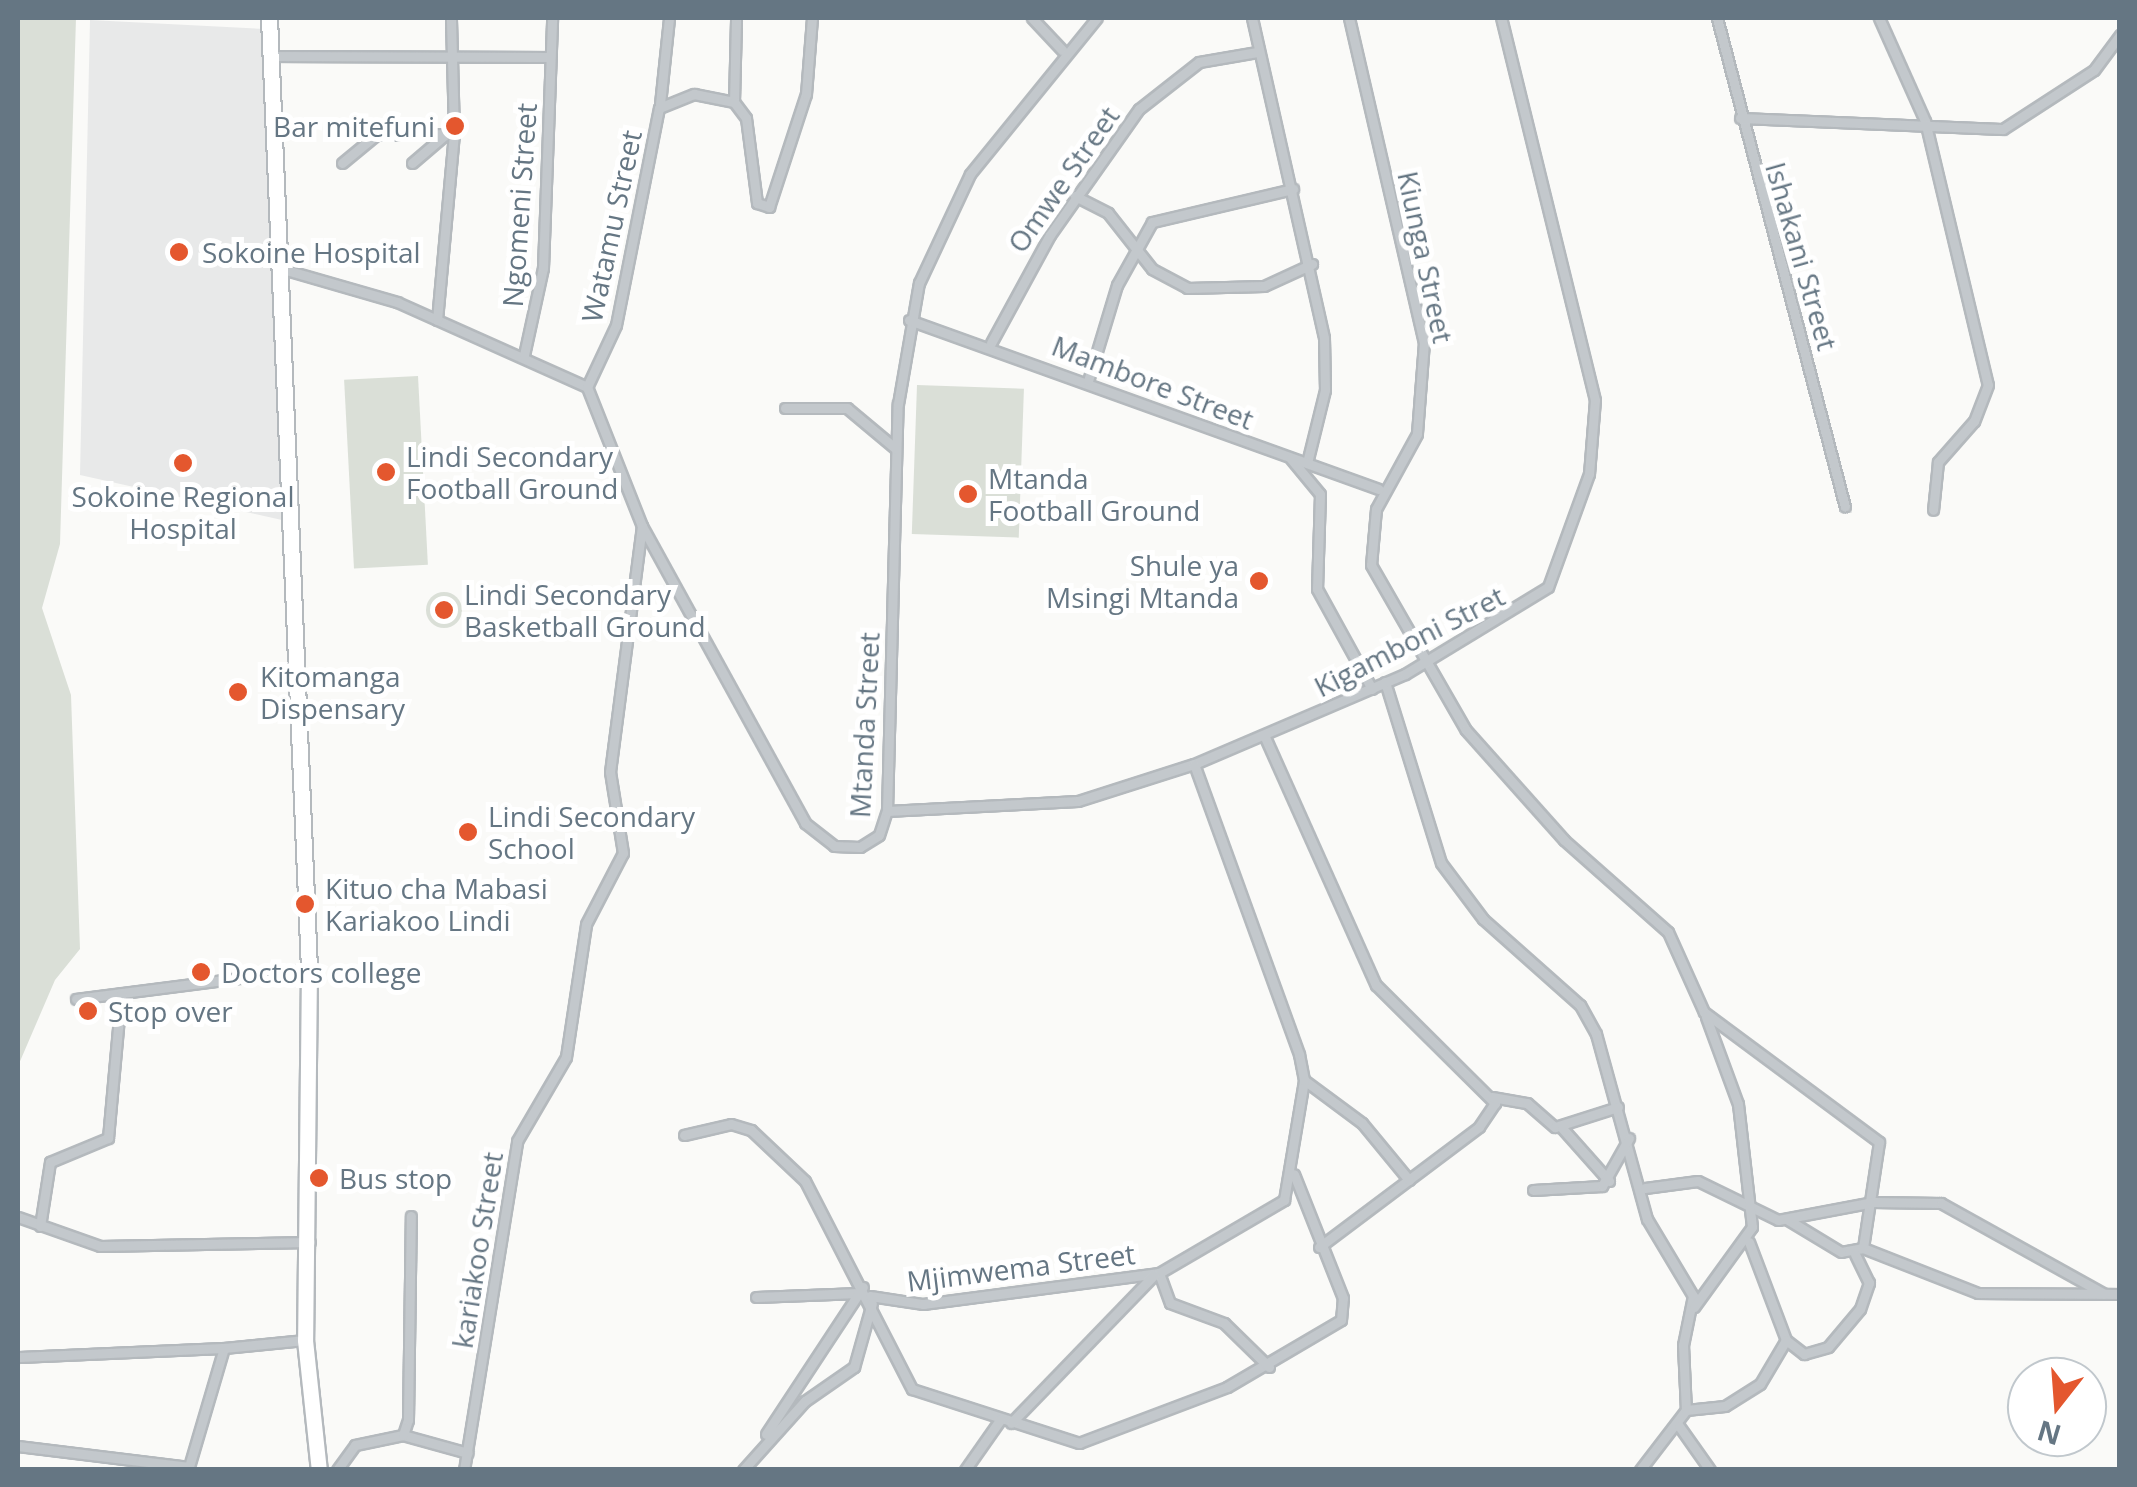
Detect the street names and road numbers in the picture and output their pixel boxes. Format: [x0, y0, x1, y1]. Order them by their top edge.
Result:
street label: Omwe Street [1000, 99, 1126, 259]
street label: Ngomeni Street [495, 102, 543, 308]
street label: Watamu Street [574, 127, 648, 325]
street label: Ishakani Street [1759, 158, 1845, 354]
street label: Kiunga Street [1391, 168, 1461, 346]
street label: Mambore Street [1047, 328, 1259, 436]
street label: Kigamboni Stret [1308, 579, 1510, 703]
street label: Mtanda Street [842, 631, 886, 819]
street label: kariakoo Street [445, 1149, 509, 1351]
street label: Mjimwema Street [905, 1236, 1137, 1298]

